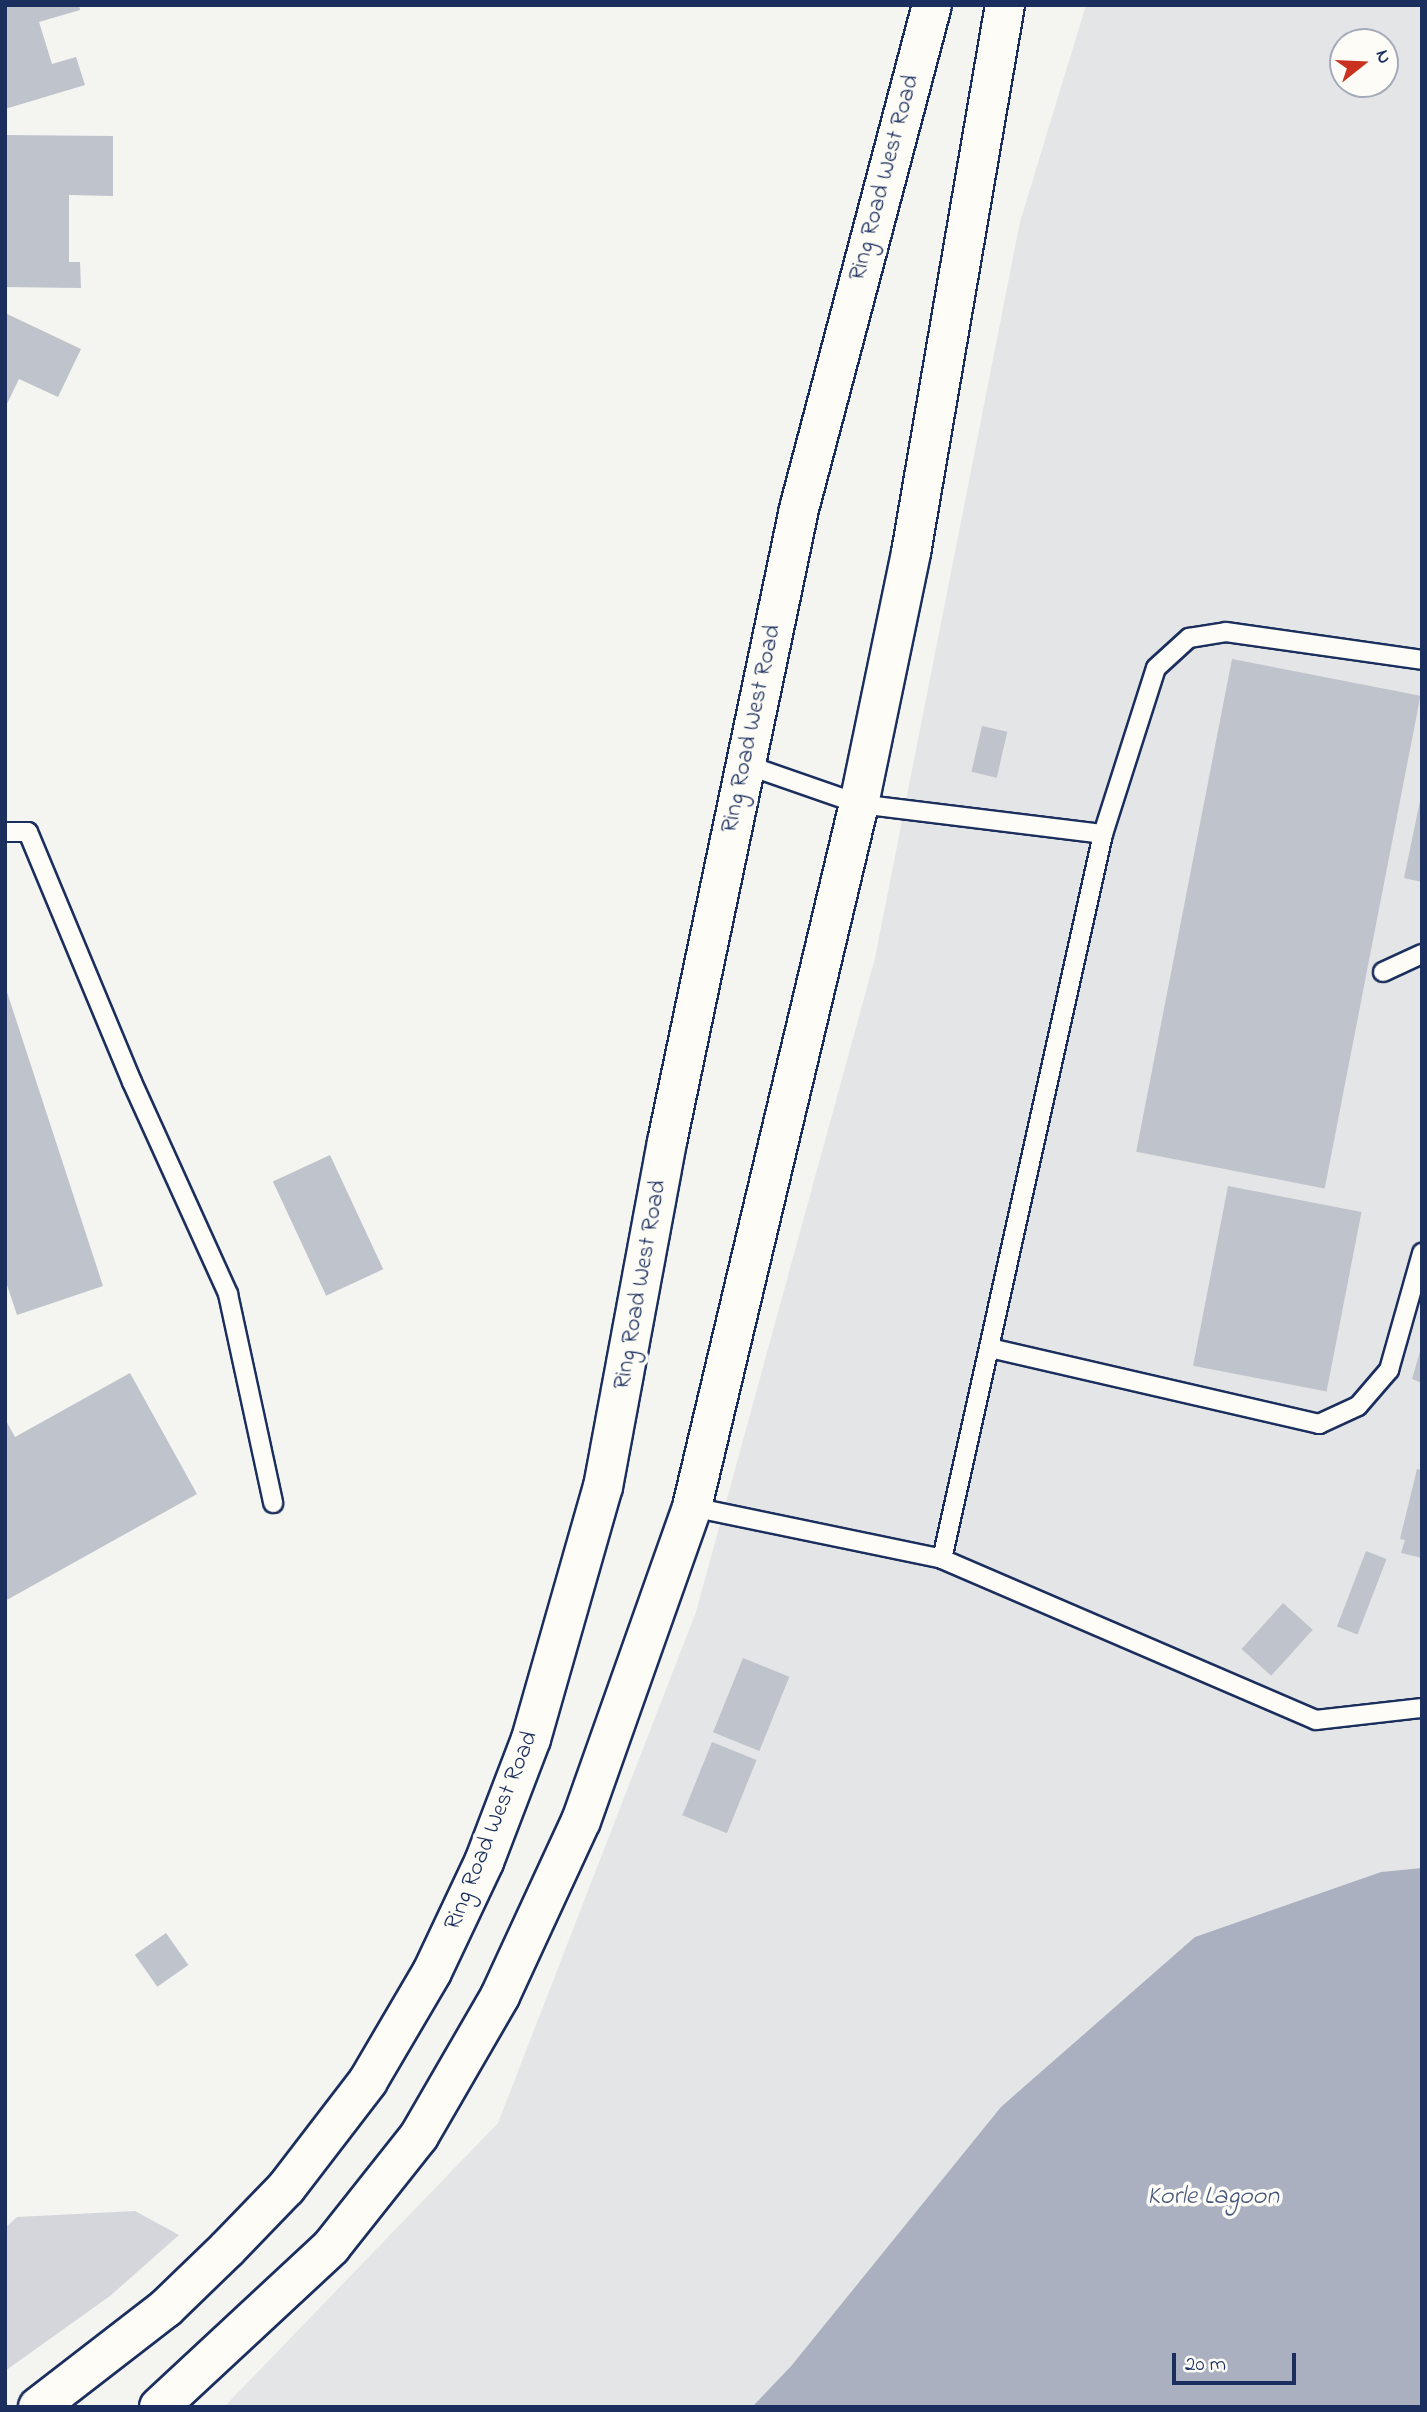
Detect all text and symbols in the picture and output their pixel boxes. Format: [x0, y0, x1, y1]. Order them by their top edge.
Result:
north arrow [1329, 28, 1399, 98]
text: N [1368, 47, 1397, 67]
street label: Ring Road West Road [844, 72, 926, 284]
street label: Ring Road West Road [716, 622, 788, 836]
street label: Ring Road West Road [608, 1178, 674, 1392]
street label: Ring Road West Road [439, 1727, 545, 1935]
water label: Korle Lagoon [1147, 2182, 1279, 2214]
scale bar [1175, 2338, 1299, 2382]
text: 20 m [1185, 2350, 1226, 2380]

